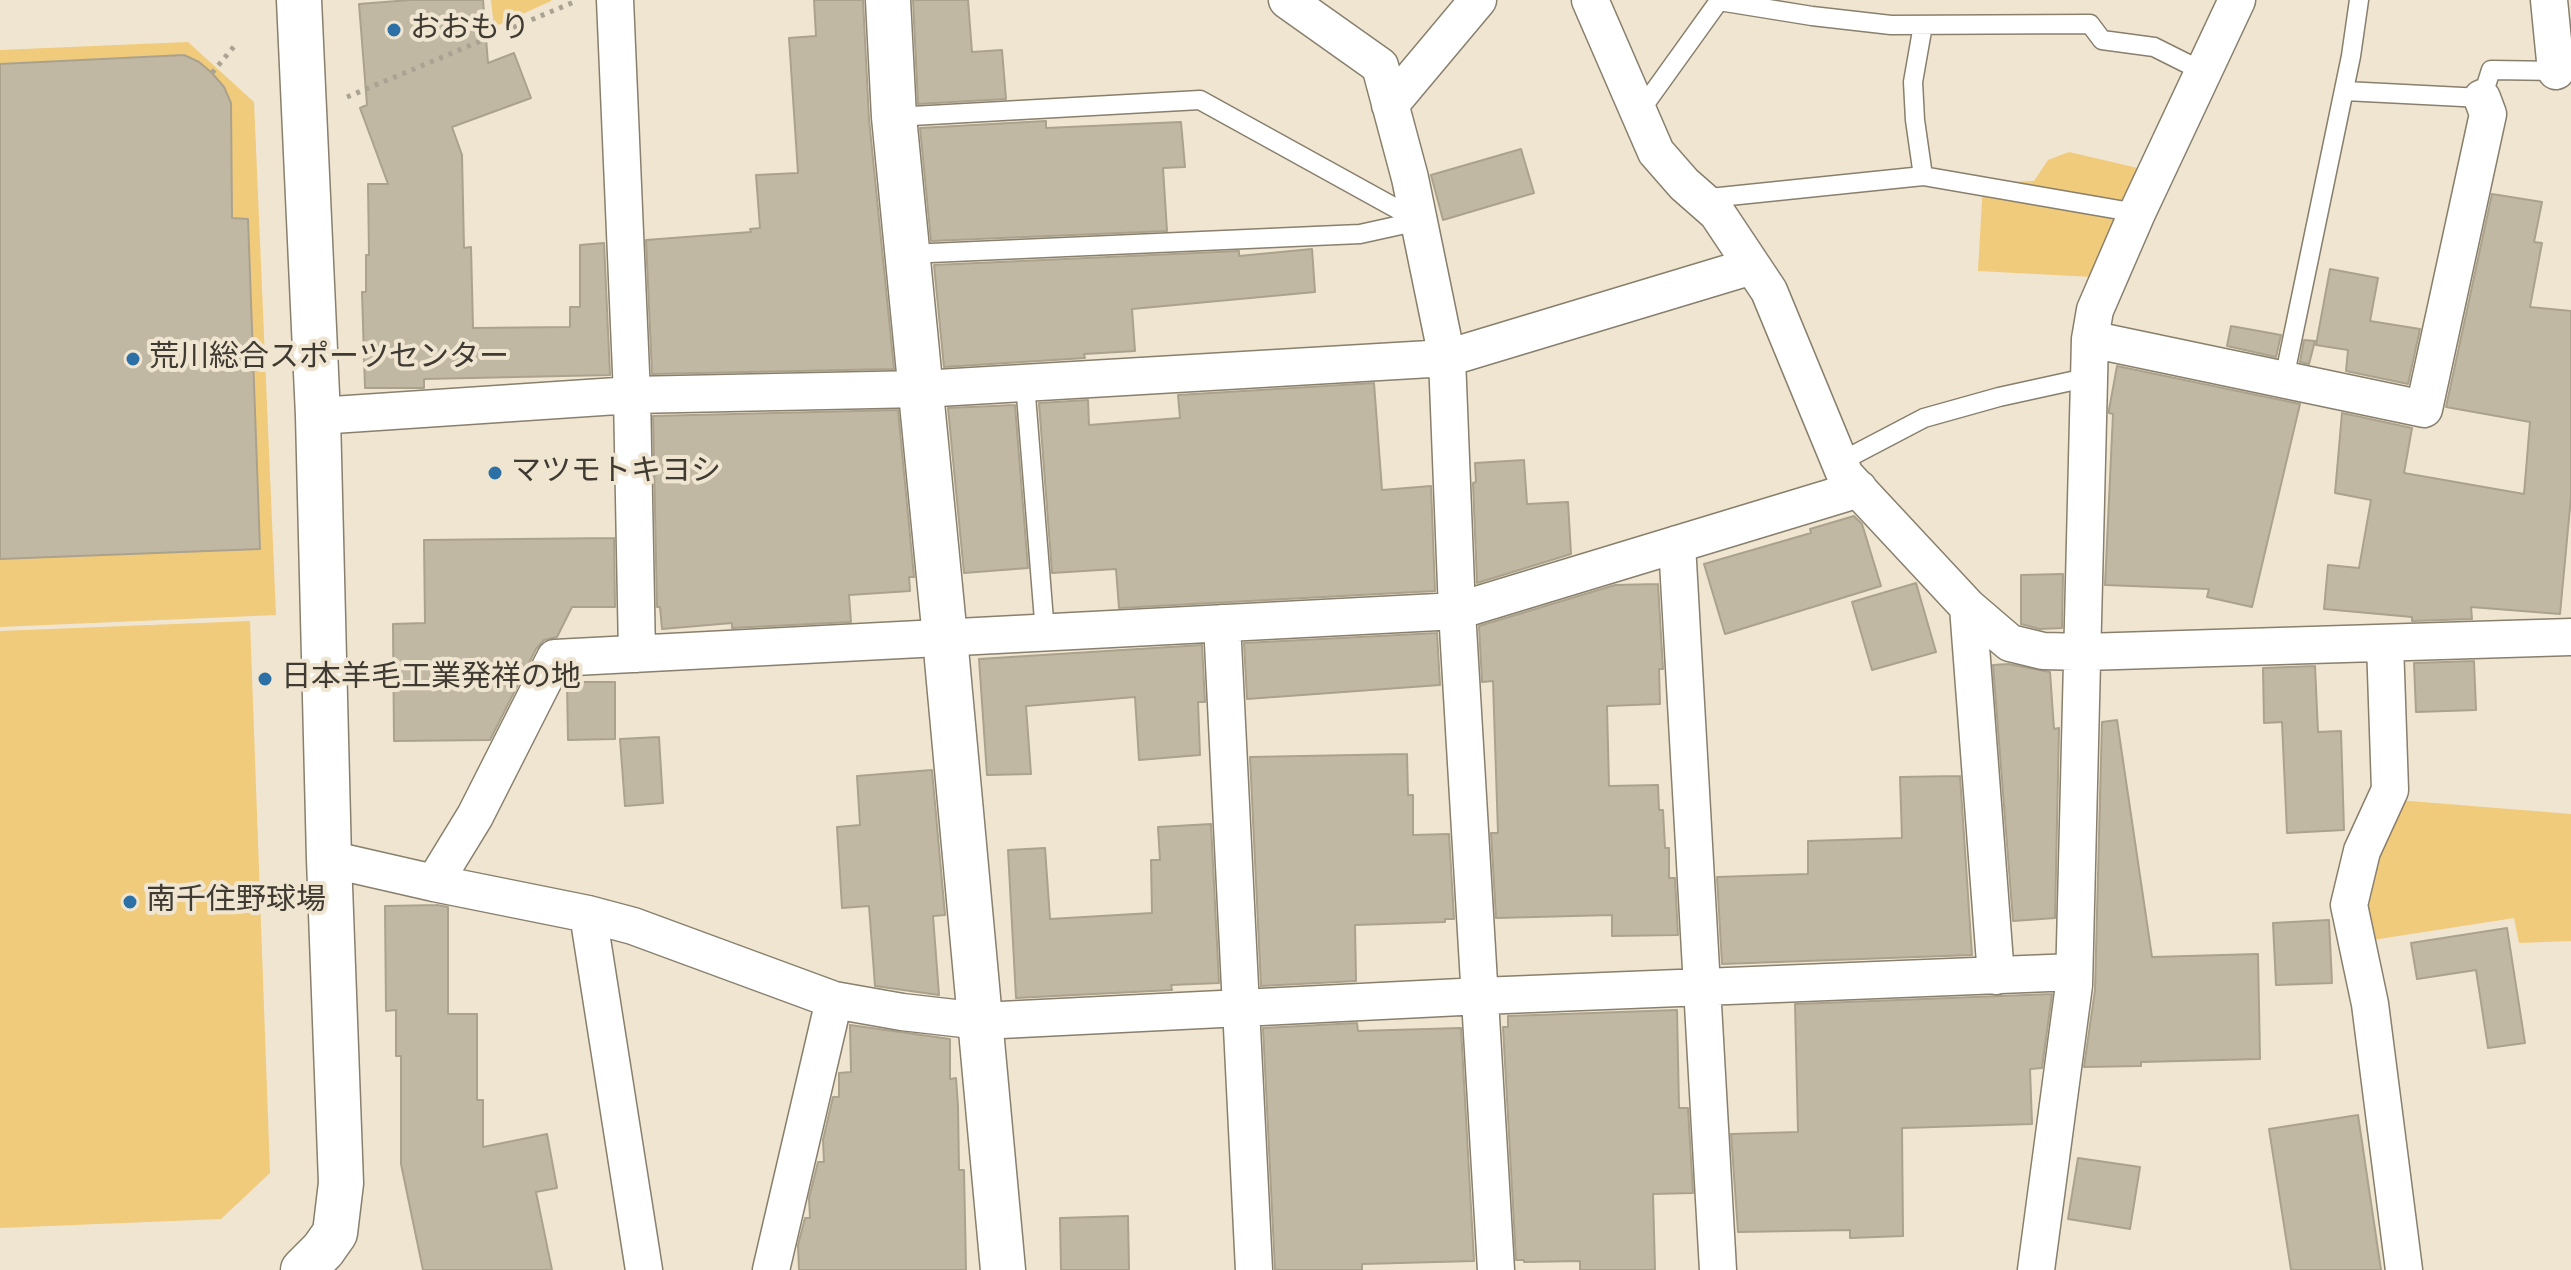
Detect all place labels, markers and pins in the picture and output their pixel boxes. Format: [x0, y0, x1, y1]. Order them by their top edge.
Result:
place label: おおもり [410, 12, 530, 48]
marker: おおもり [385, 21, 403, 39]
place label: 荒川総合スポーツセンター [149, 341, 509, 377]
marker: 荒川総合スポーツセンター [124, 350, 142, 368]
place label: マツモトキヨシ [511, 455, 721, 491]
marker: マツモトキヨシ [486, 464, 504, 482]
place label: 日本羊毛工業発祥の地 [281, 661, 581, 697]
marker: 日本羊毛工業発祥の地 [256, 670, 274, 688]
place label: 南千住野球場 [146, 884, 326, 920]
marker: 南千住野球場 [121, 893, 139, 911]

